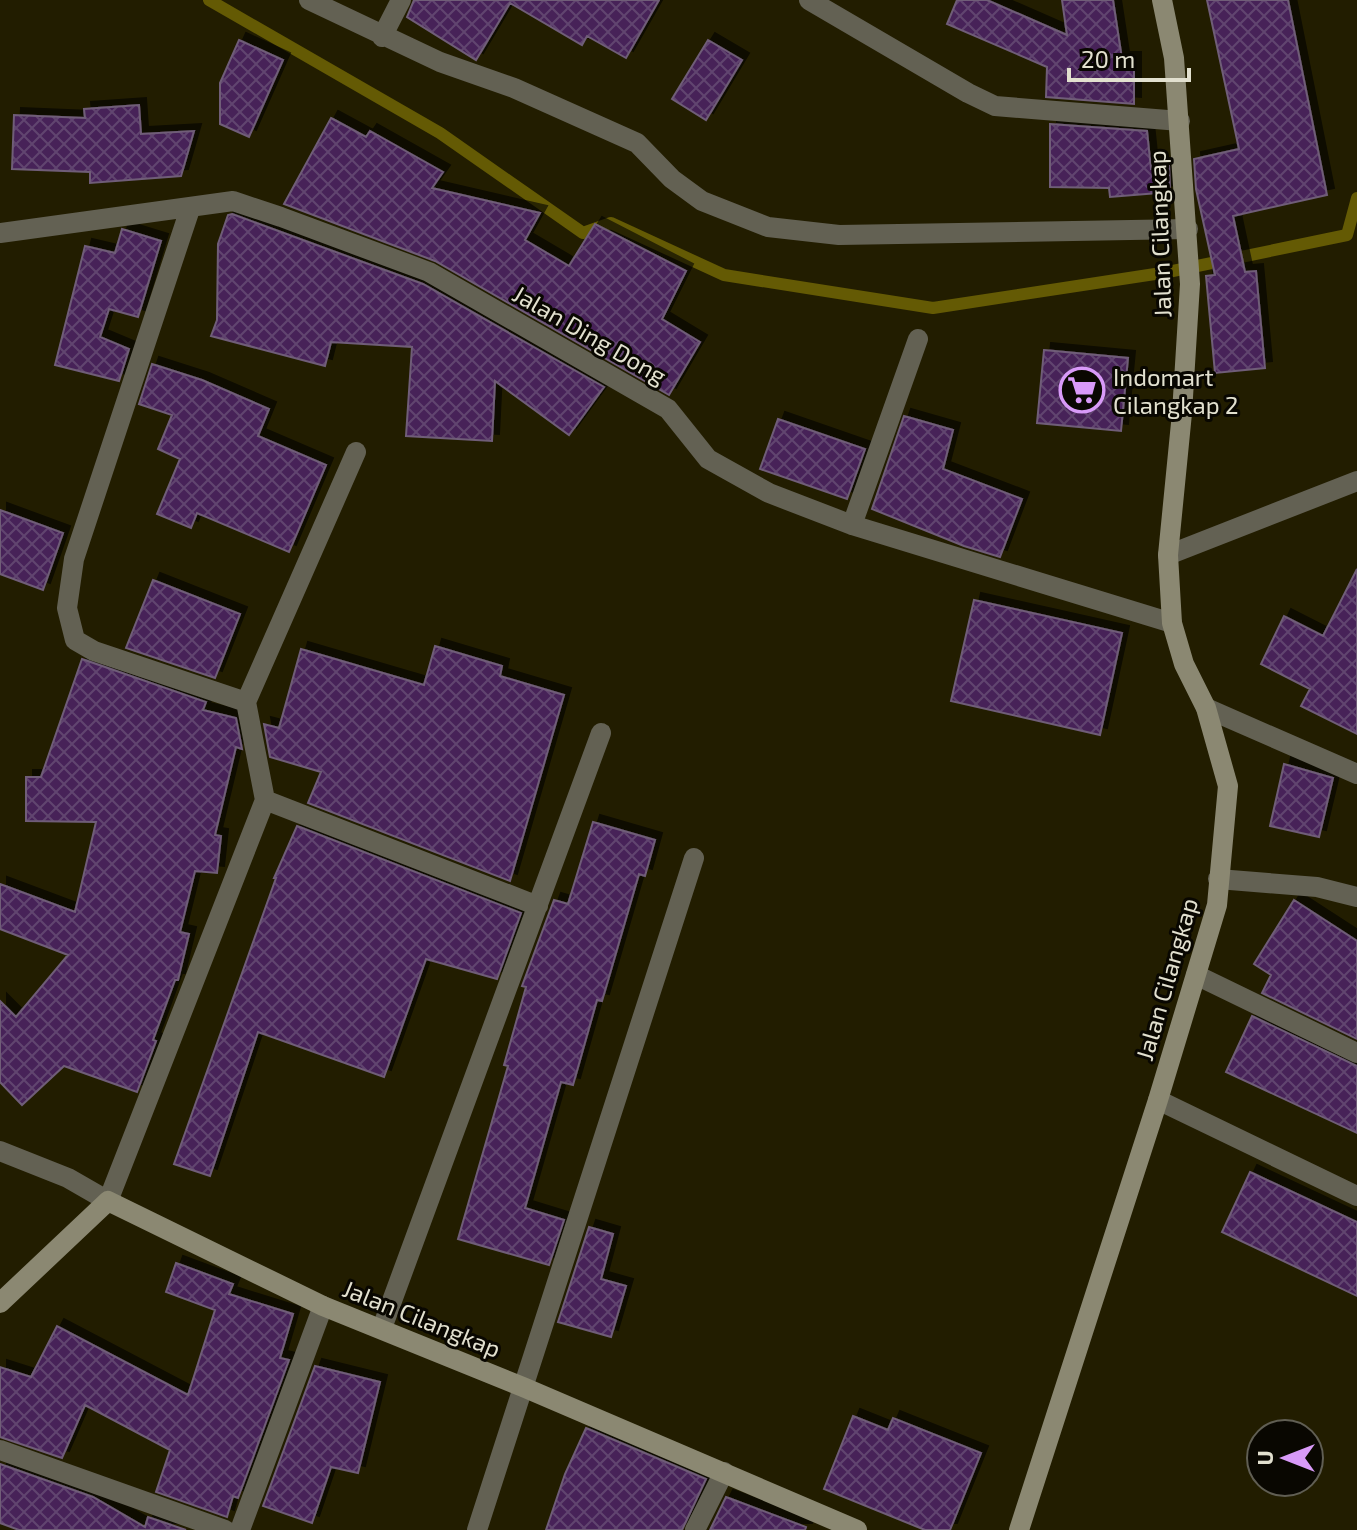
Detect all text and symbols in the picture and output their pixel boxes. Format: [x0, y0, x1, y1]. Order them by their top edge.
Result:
scale bar [1069, 32, 1189, 82]
text: 20 m [1081, 44, 1135, 73]
street label: Jalan Cilangkap [1142, 150, 1176, 318]
street label: Jalan Ding Dong [508, 278, 672, 390]
place label: Indomart Cilangkap 2 [1113, 362, 1238, 419]
supermarket icon: Indomart Cilangkap 2 [1058, 366, 1106, 414]
street label: Jalan Cilangkap [1129, 894, 1203, 1064]
street label: Jalan Cilangkap [339, 1273, 505, 1363]
north arrow [1245, 1418, 1325, 1498]
text: U [1251, 1450, 1277, 1466]

